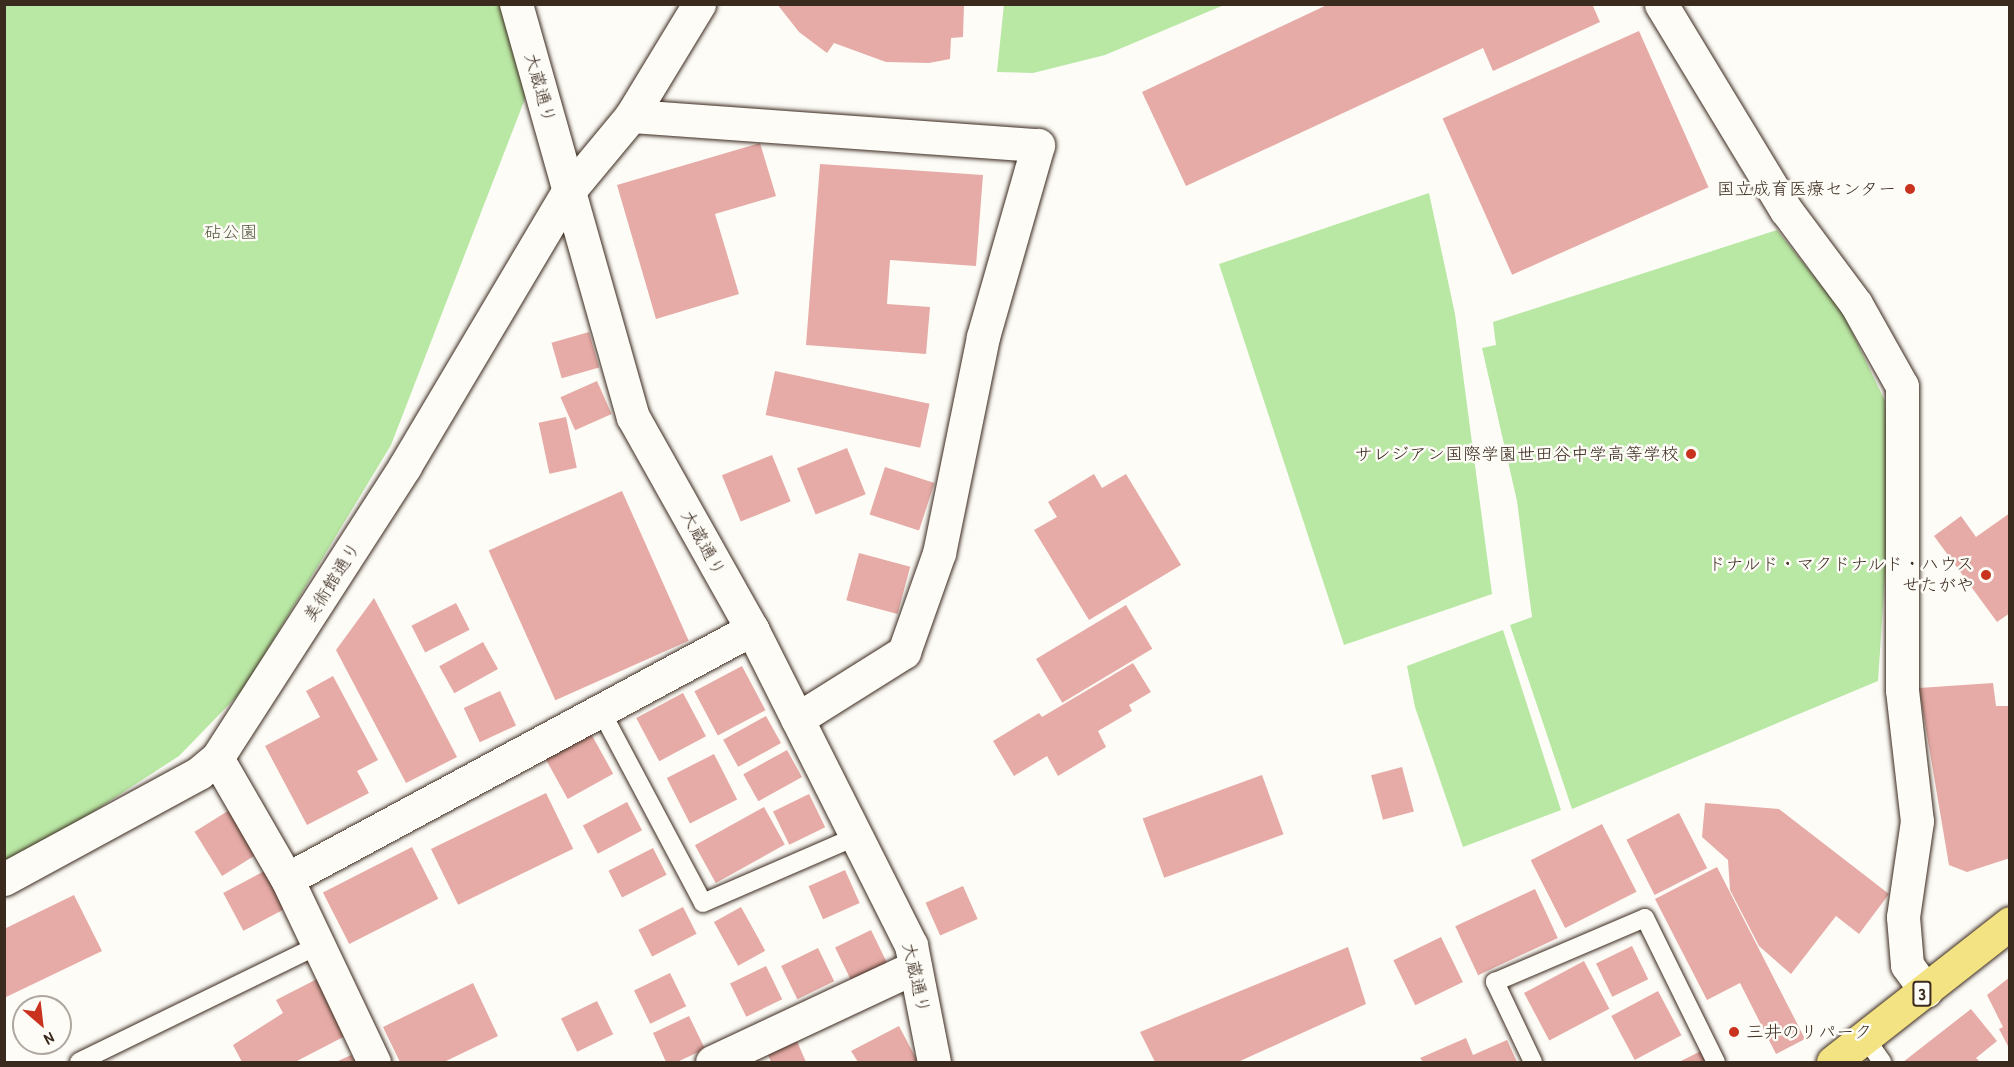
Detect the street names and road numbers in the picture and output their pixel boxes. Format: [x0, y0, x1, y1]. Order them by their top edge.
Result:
street label: 大蔵通り [520, 50, 560, 126]
street label: 大蔵通り [676, 506, 730, 580]
street label: 美術館通り [299, 538, 365, 626]
street label: 大蔵通り [897, 940, 935, 1016]
road number: 3 [1912, 981, 1932, 1007]

